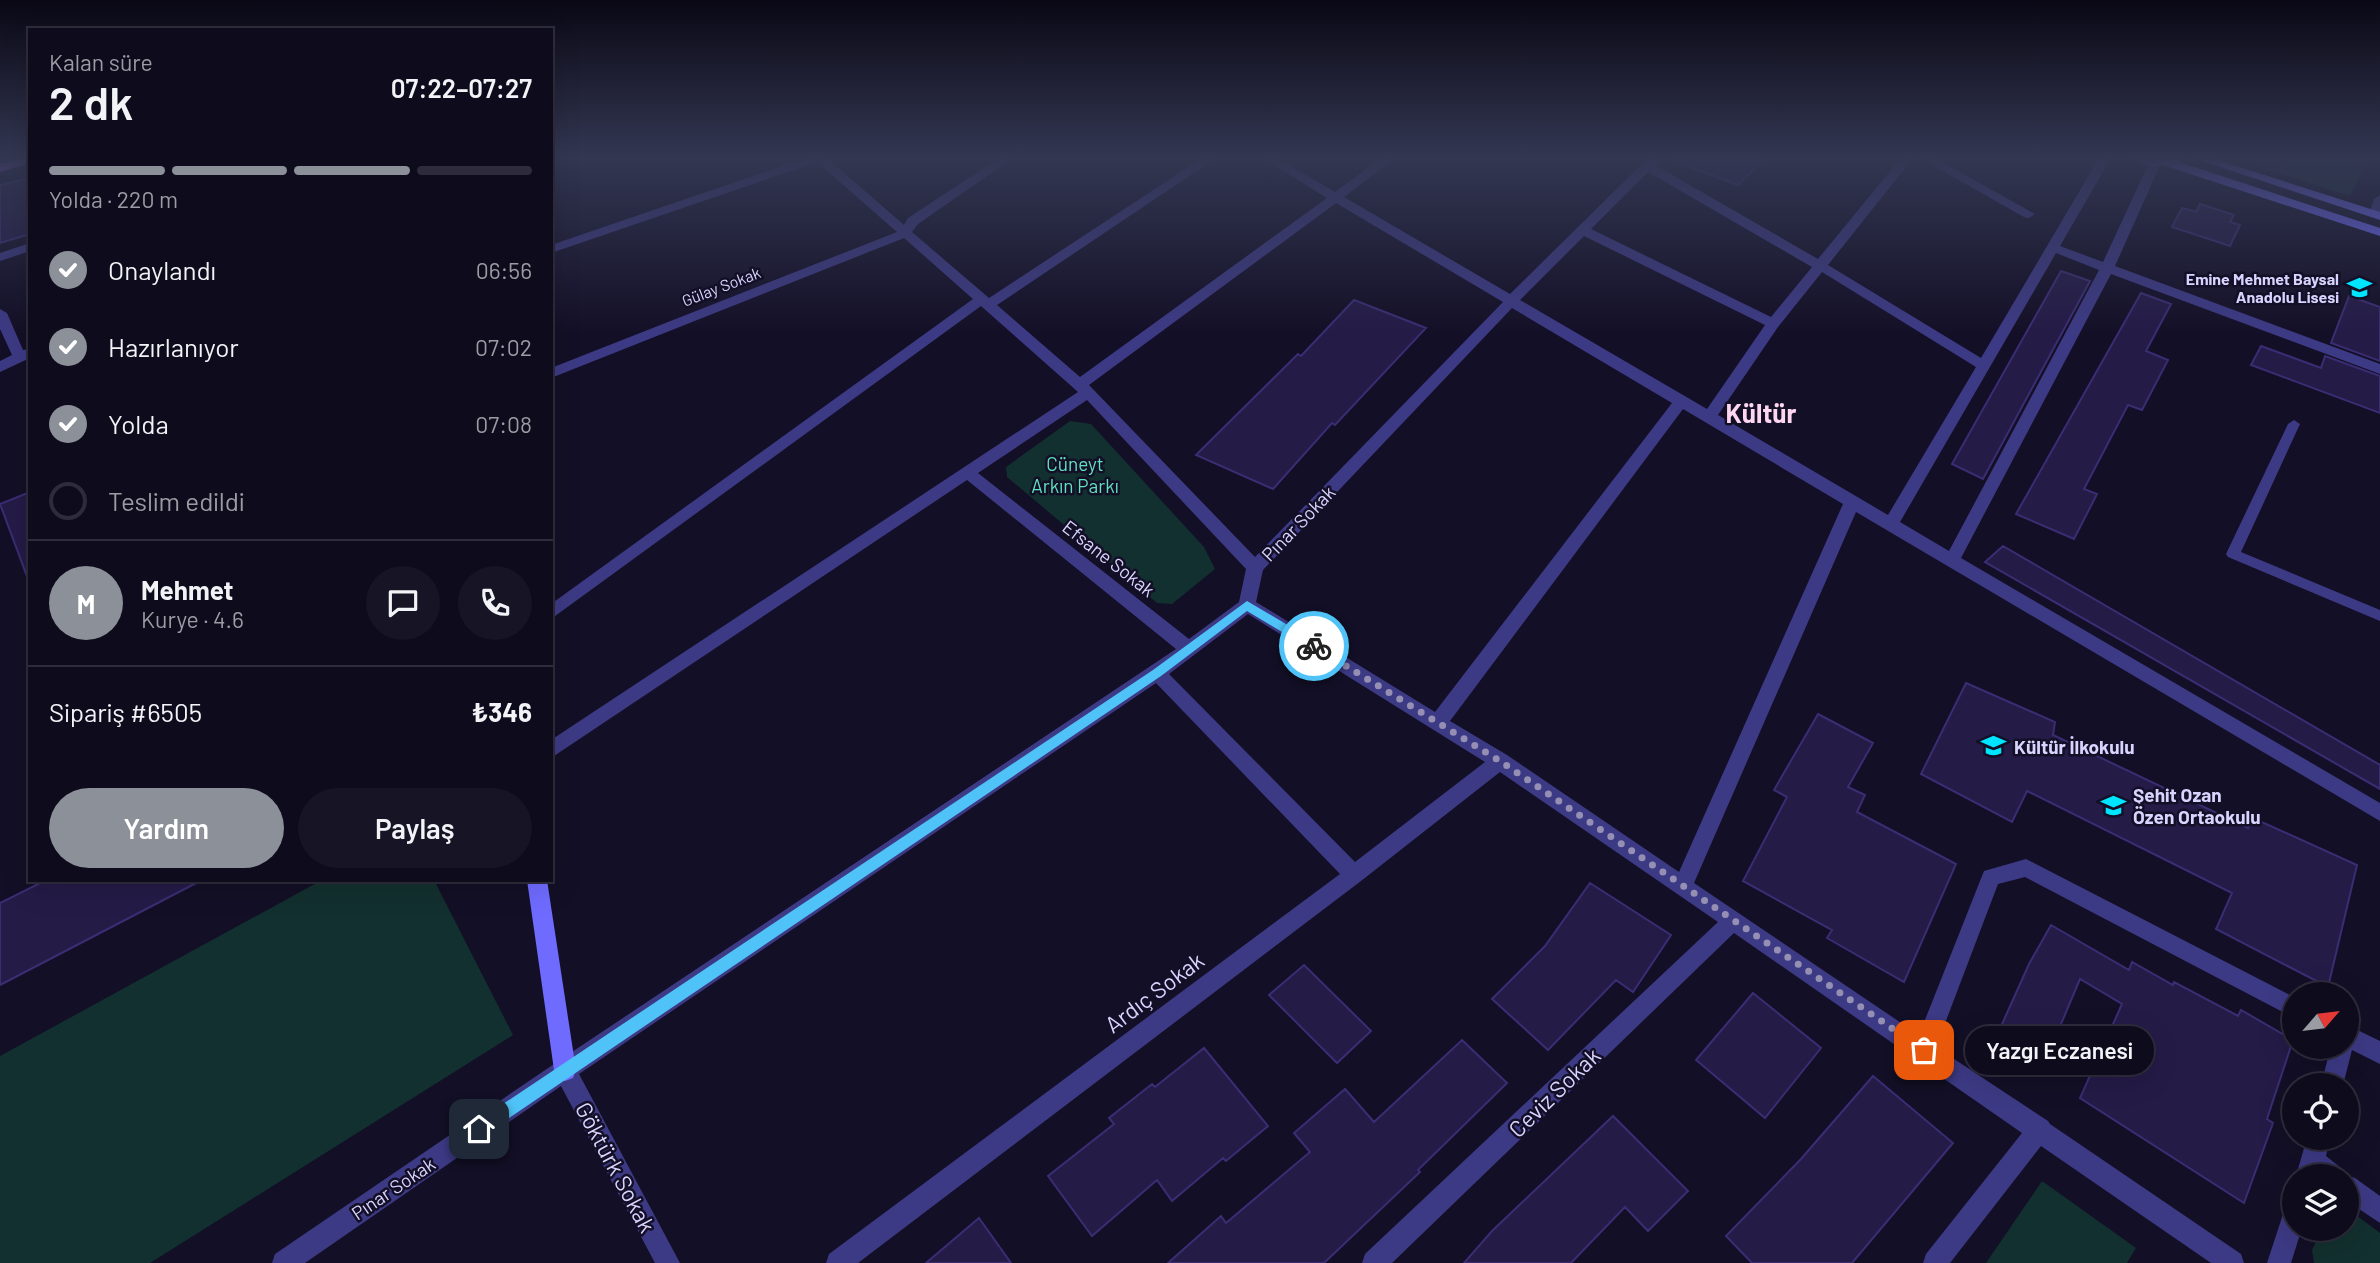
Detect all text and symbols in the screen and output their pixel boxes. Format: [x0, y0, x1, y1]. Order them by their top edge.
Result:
text: Kalan süre [49, 48, 153, 76]
text: 07:22–07:27 [391, 72, 532, 103]
text: 2 dk [49, 74, 133, 129]
text: Yolda · 220 m [49, 185, 178, 213]
icon: check [49, 251, 87, 289]
text: Onaylandı [108, 254, 216, 285]
text: 06:56 [476, 256, 532, 284]
street label: Gülay Sokak [679, 262, 763, 310]
place label: Emine Mehmet Baysal Anadolu Lisesi [2186, 269, 2339, 306]
school or university icon: Emine Mehmet Baysal Anadolu Lisesi [2345, 273, 2373, 301]
icon: check [49, 328, 87, 366]
text: Hazırlanıyor [108, 331, 239, 362]
text: 07:02 [475, 333, 532, 361]
district label: Kültür [1726, 397, 1796, 428]
icon: check [49, 405, 87, 443]
text: Yolda [108, 408, 169, 439]
text: 07:08 [475, 410, 532, 438]
park label: Cüneyt Arkın Parkı [1031, 452, 1119, 497]
street label: Pınar Sokak [1256, 480, 1340, 566]
text: Teslim edildi [108, 485, 245, 516]
street label: Efsane Sokak [1058, 515, 1160, 601]
button: chat [366, 566, 440, 640]
button: phone [458, 566, 532, 640]
text: Mehmet [141, 574, 233, 605]
text: M [77, 588, 95, 619]
text: Kurye · 4.6 [141, 605, 244, 633]
courier [1279, 611, 1349, 681]
icon: bike [1295, 627, 1333, 665]
text: Sipariş #6505 [49, 696, 202, 727]
text: ₺346 [471, 696, 532, 727]
school or university icon: Kültür İlkokulu [1980, 732, 2008, 760]
place label: Kültür İlkokulu [2014, 735, 2135, 758]
place label: Şehit Ozan Özen Ortaokulu [2133, 783, 2261, 828]
button: Yardım [49, 788, 284, 868]
button: Paylaş [298, 788, 532, 868]
school or university icon: Şehit Ozan Özen Ortaokulu [2099, 791, 2127, 819]
street label: Ardıç Sokak [1099, 946, 1209, 1038]
north arrow [2282, 982, 2359, 1059]
map controls [2282, 982, 2359, 1241]
pin [1894, 1020, 1954, 1080]
callout: Yazgı Eczanesi [1966, 1026, 2155, 1074]
icon: bag [1905, 1031, 1943, 1069]
text: Yazgı Eczanesi [1986, 1036, 2133, 1064]
street label: Ceviz Sokak [1502, 1041, 1606, 1143]
button: locate [2282, 1073, 2359, 1150]
street label: Göktürk Sokak [570, 1097, 662, 1237]
pin [449, 1099, 509, 1159]
icon: home [460, 1110, 498, 1148]
street label: Pınar Sokak [347, 1152, 439, 1224]
button: layers [2282, 1164, 2359, 1241]

